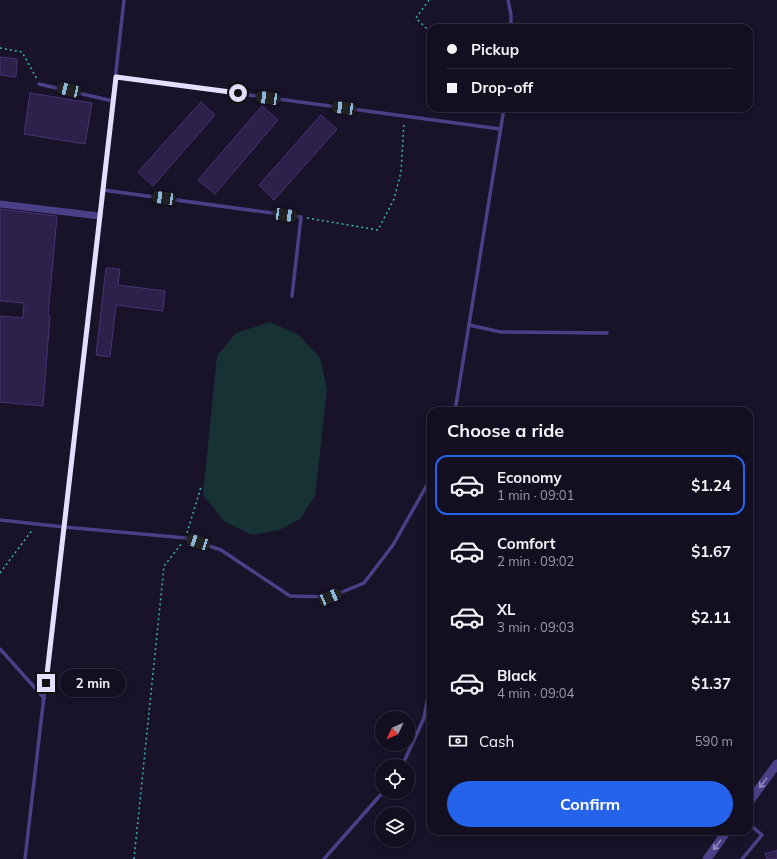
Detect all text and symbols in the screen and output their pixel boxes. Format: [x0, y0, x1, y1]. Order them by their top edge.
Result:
text: Pickup [471, 40, 519, 59]
text: Drop-off [471, 78, 533, 97]
car [56, 81, 82, 99]
route start [229, 84, 247, 102]
car [255, 90, 281, 106]
car [331, 101, 357, 115]
car [151, 190, 177, 206]
car [272, 207, 298, 223]
text: Choose a ride [447, 419, 564, 442]
icon: car [449, 467, 485, 503]
text: Economy [497, 468, 562, 487]
text: $1.24 [691, 476, 731, 495]
text: 1 min · 09:01 [497, 487, 574, 503]
car [185, 533, 211, 551]
icon: car [449, 533, 485, 569]
text: Comfort [497, 534, 555, 553]
text: $1.67 [691, 542, 731, 561]
text: 2 min · 09:02 [497, 553, 574, 569]
car [317, 587, 343, 607]
icon: car [449, 599, 485, 635]
text: XL [497, 600, 515, 619]
text: $2.11 [691, 608, 731, 627]
text: 3 min · 09:03 [497, 619, 574, 635]
icon: car [449, 665, 485, 701]
text: Black [497, 666, 536, 685]
callout: 2 min [60, 669, 126, 697]
route end [37, 674, 55, 692]
text: $1.37 [691, 674, 731, 693]
text: 2 min [76, 675, 110, 691]
text: 4 min · 09:04 [497, 685, 574, 701]
north arrow [375, 711, 415, 751]
map controls [375, 711, 415, 847]
icon: cash [447, 730, 469, 752]
text: Cash [479, 732, 514, 751]
text: 590 m [695, 733, 733, 749]
button: locate [375, 759, 415, 799]
one-way arrow [759, 777, 767, 788]
button: Confirm [447, 781, 733, 827]
button: layers [375, 807, 415, 847]
one-way arrow [713, 839, 721, 850]

